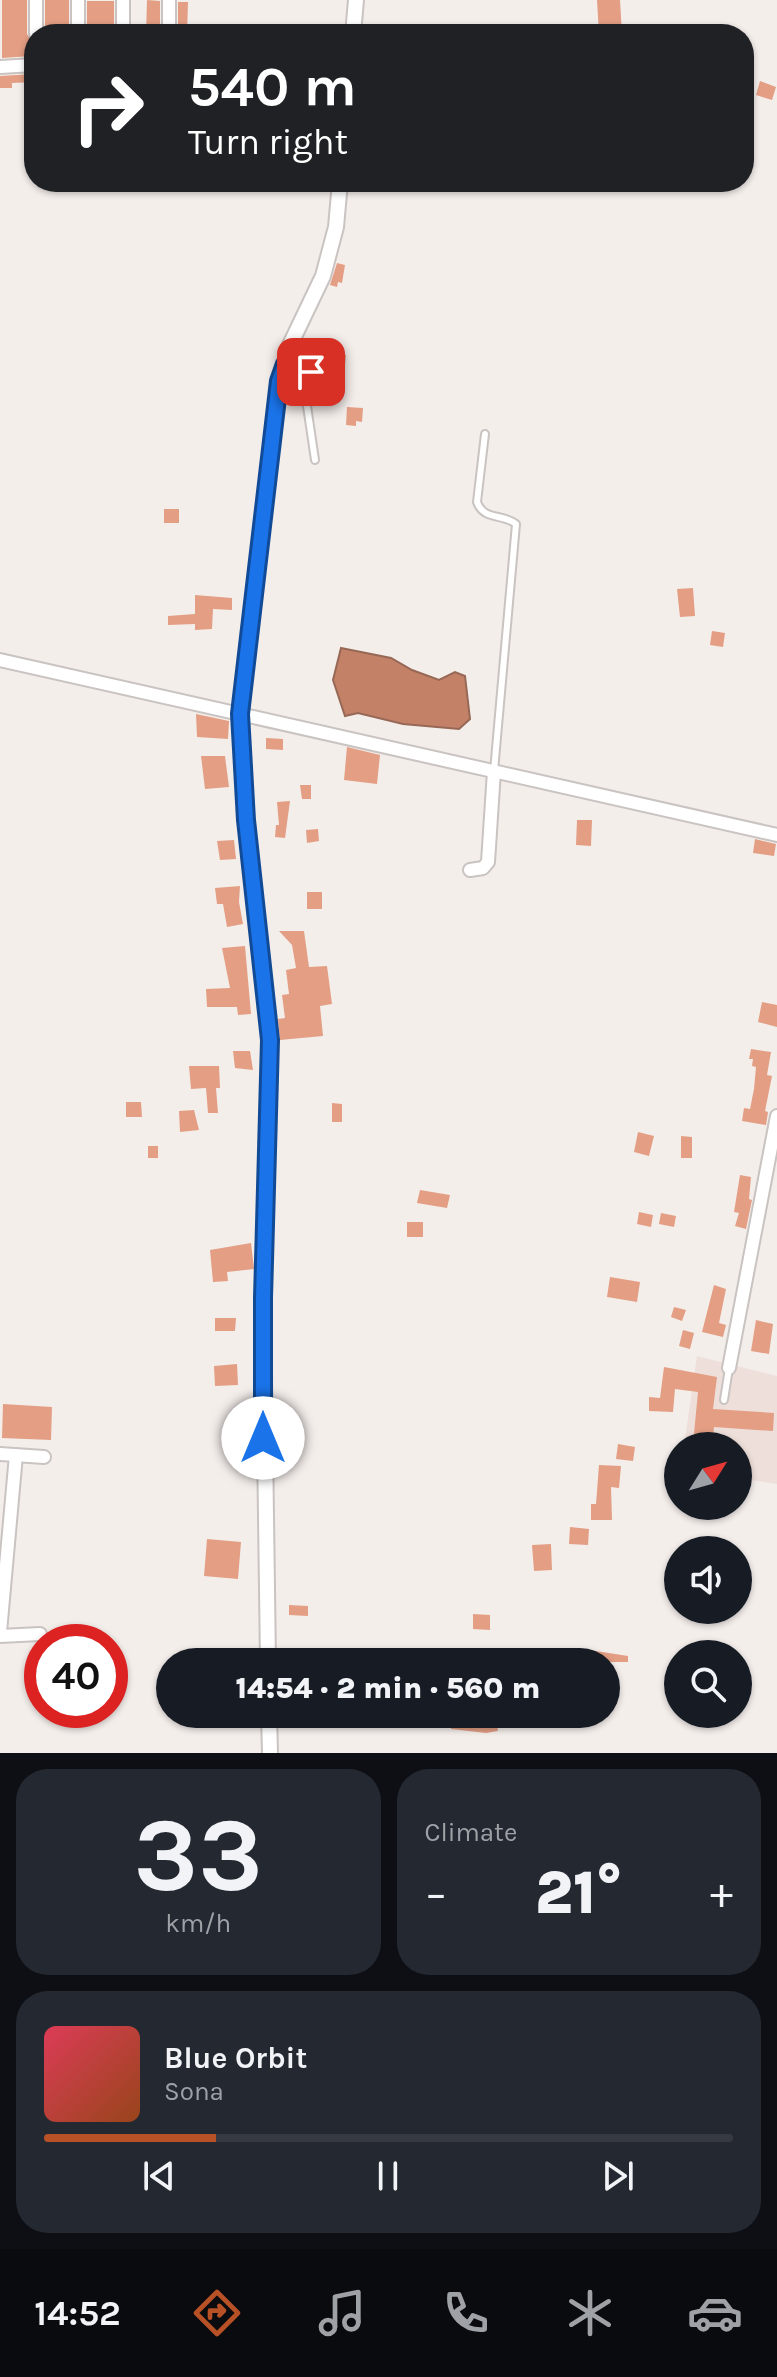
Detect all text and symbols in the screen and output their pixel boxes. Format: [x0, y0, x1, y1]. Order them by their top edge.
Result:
text: 540 m [188, 54, 357, 119]
icon: right [56, 56, 160, 160]
text: Turn right [188, 121, 348, 163]
pin [277, 338, 345, 406]
icon: arrive [289, 350, 333, 394]
position arrow [221, 1396, 305, 1480]
north arrow [664, 1432, 752, 1520]
map controls [664, 1432, 752, 1728]
button: sound [664, 1536, 752, 1624]
speed limit sign: 40 [24, 1624, 128, 1728]
button: search [664, 1640, 752, 1728]
text: 14:54 · 2 min · 560 m [236, 1670, 540, 1706]
text: 33 [134, 1795, 263, 1916]
text: Climate [425, 1817, 517, 1848]
text: 21° [535, 1858, 622, 1928]
text: − [425, 1868, 448, 1919]
text: + [710, 1868, 733, 1919]
text: km/h [165, 1908, 231, 1939]
text: Blue Orbit [164, 2040, 307, 2076]
text: Sona [164, 2076, 224, 2107]
icon: previous [137, 2154, 181, 2198]
icon: pause [366, 2154, 410, 2198]
icon: next [596, 2154, 640, 2198]
icon: directions [189, 2285, 245, 2341]
icon: music [314, 2285, 370, 2341]
icon: phone [438, 2285, 494, 2341]
icon: climate [562, 2285, 618, 2341]
icon: car [687, 2285, 743, 2341]
text: 14:52 [34, 2292, 121, 2334]

